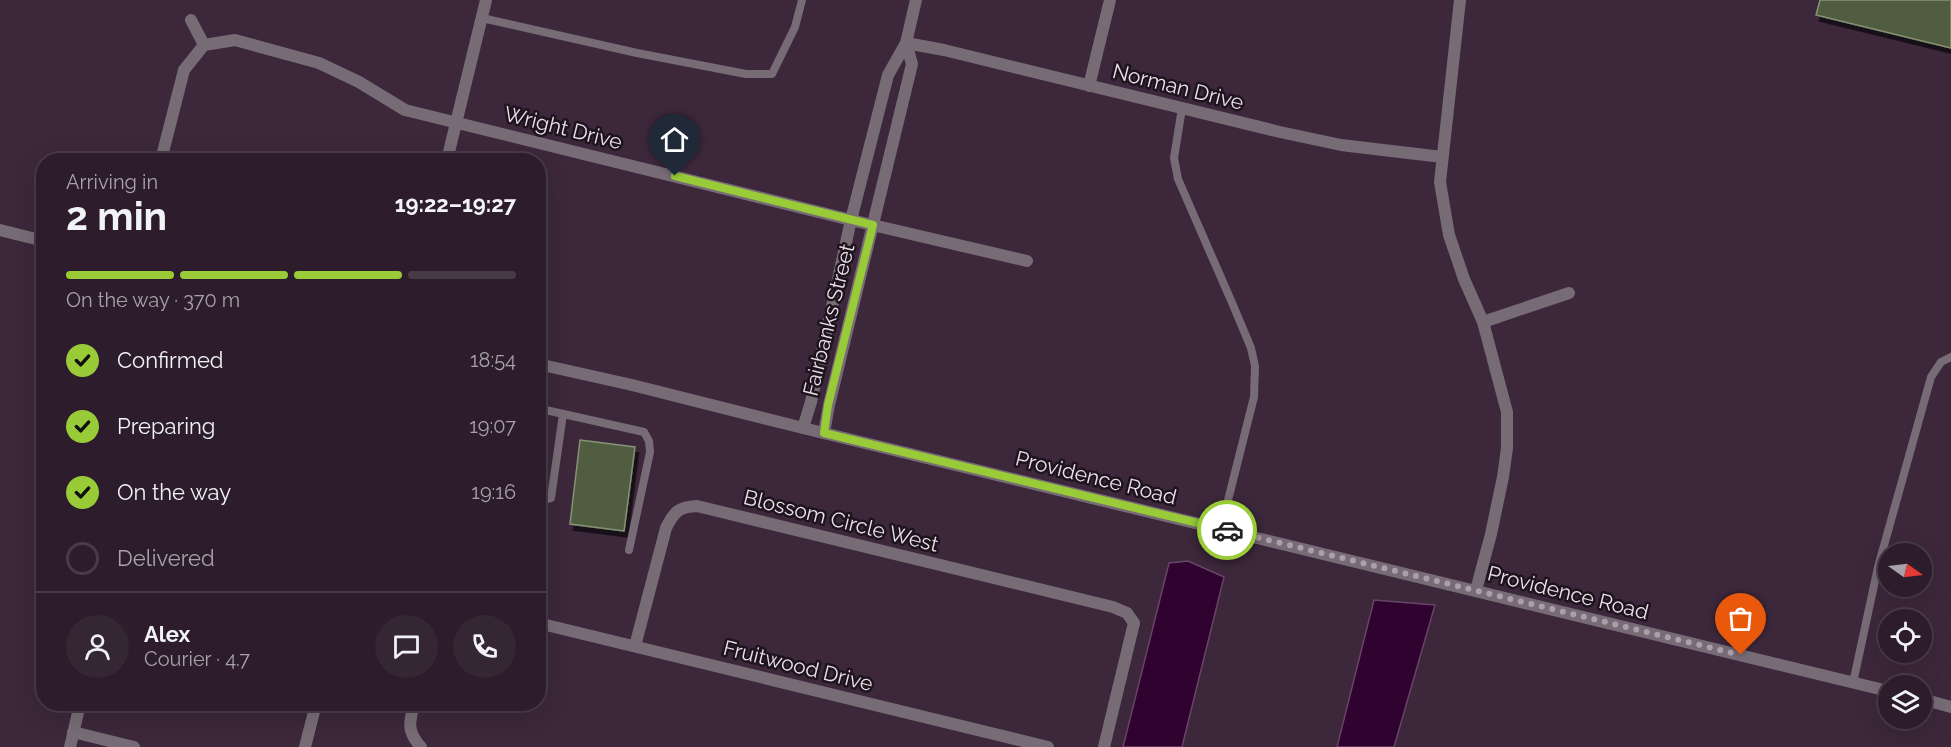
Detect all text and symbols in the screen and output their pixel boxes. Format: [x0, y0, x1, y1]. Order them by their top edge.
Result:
street label: Norman Drive [1110, 58, 1246, 115]
street label: Wright Drive [502, 101, 625, 154]
pin [649, 114, 700, 176]
icon: home [658, 123, 691, 156]
text: Arriving in [66, 170, 158, 194]
text: 19:22–19:27 [395, 191, 516, 217]
text: 2 min [66, 193, 167, 239]
street label: Fairbanks Street [798, 241, 860, 399]
text: On the way · 370 m [66, 288, 240, 312]
icon: check [66, 344, 99, 377]
text: Confirmed [117, 347, 224, 373]
text: 18:54 [470, 348, 516, 372]
icon: check [66, 410, 99, 443]
text: Preparing [117, 413, 215, 439]
text: 19:07 [469, 414, 516, 438]
street label: Providence Road [1013, 445, 1179, 510]
icon: check [66, 476, 99, 509]
text: On the way [117, 479, 231, 505]
text: 19:16 [471, 480, 516, 504]
street label: Blossom Circle West [741, 484, 941, 557]
courier [1197, 500, 1257, 560]
icon: car [1211, 514, 1244, 547]
north arrow [1878, 543, 1932, 597]
map controls [1878, 543, 1932, 729]
text: Delivered [117, 545, 215, 571]
street label: Providence Road [1485, 560, 1651, 625]
pin [1715, 593, 1766, 655]
icon: bag [1724, 602, 1757, 635]
button: locate [1878, 609, 1932, 663]
button: person [66, 615, 129, 678]
button: chat [375, 615, 438, 678]
button: phone [453, 615, 516, 678]
text: Alex [144, 621, 190, 647]
street label: Fruitwood Drive [721, 635, 875, 696]
text: Courier · 4.7 [144, 647, 250, 671]
button: layers [1878, 675, 1932, 729]

